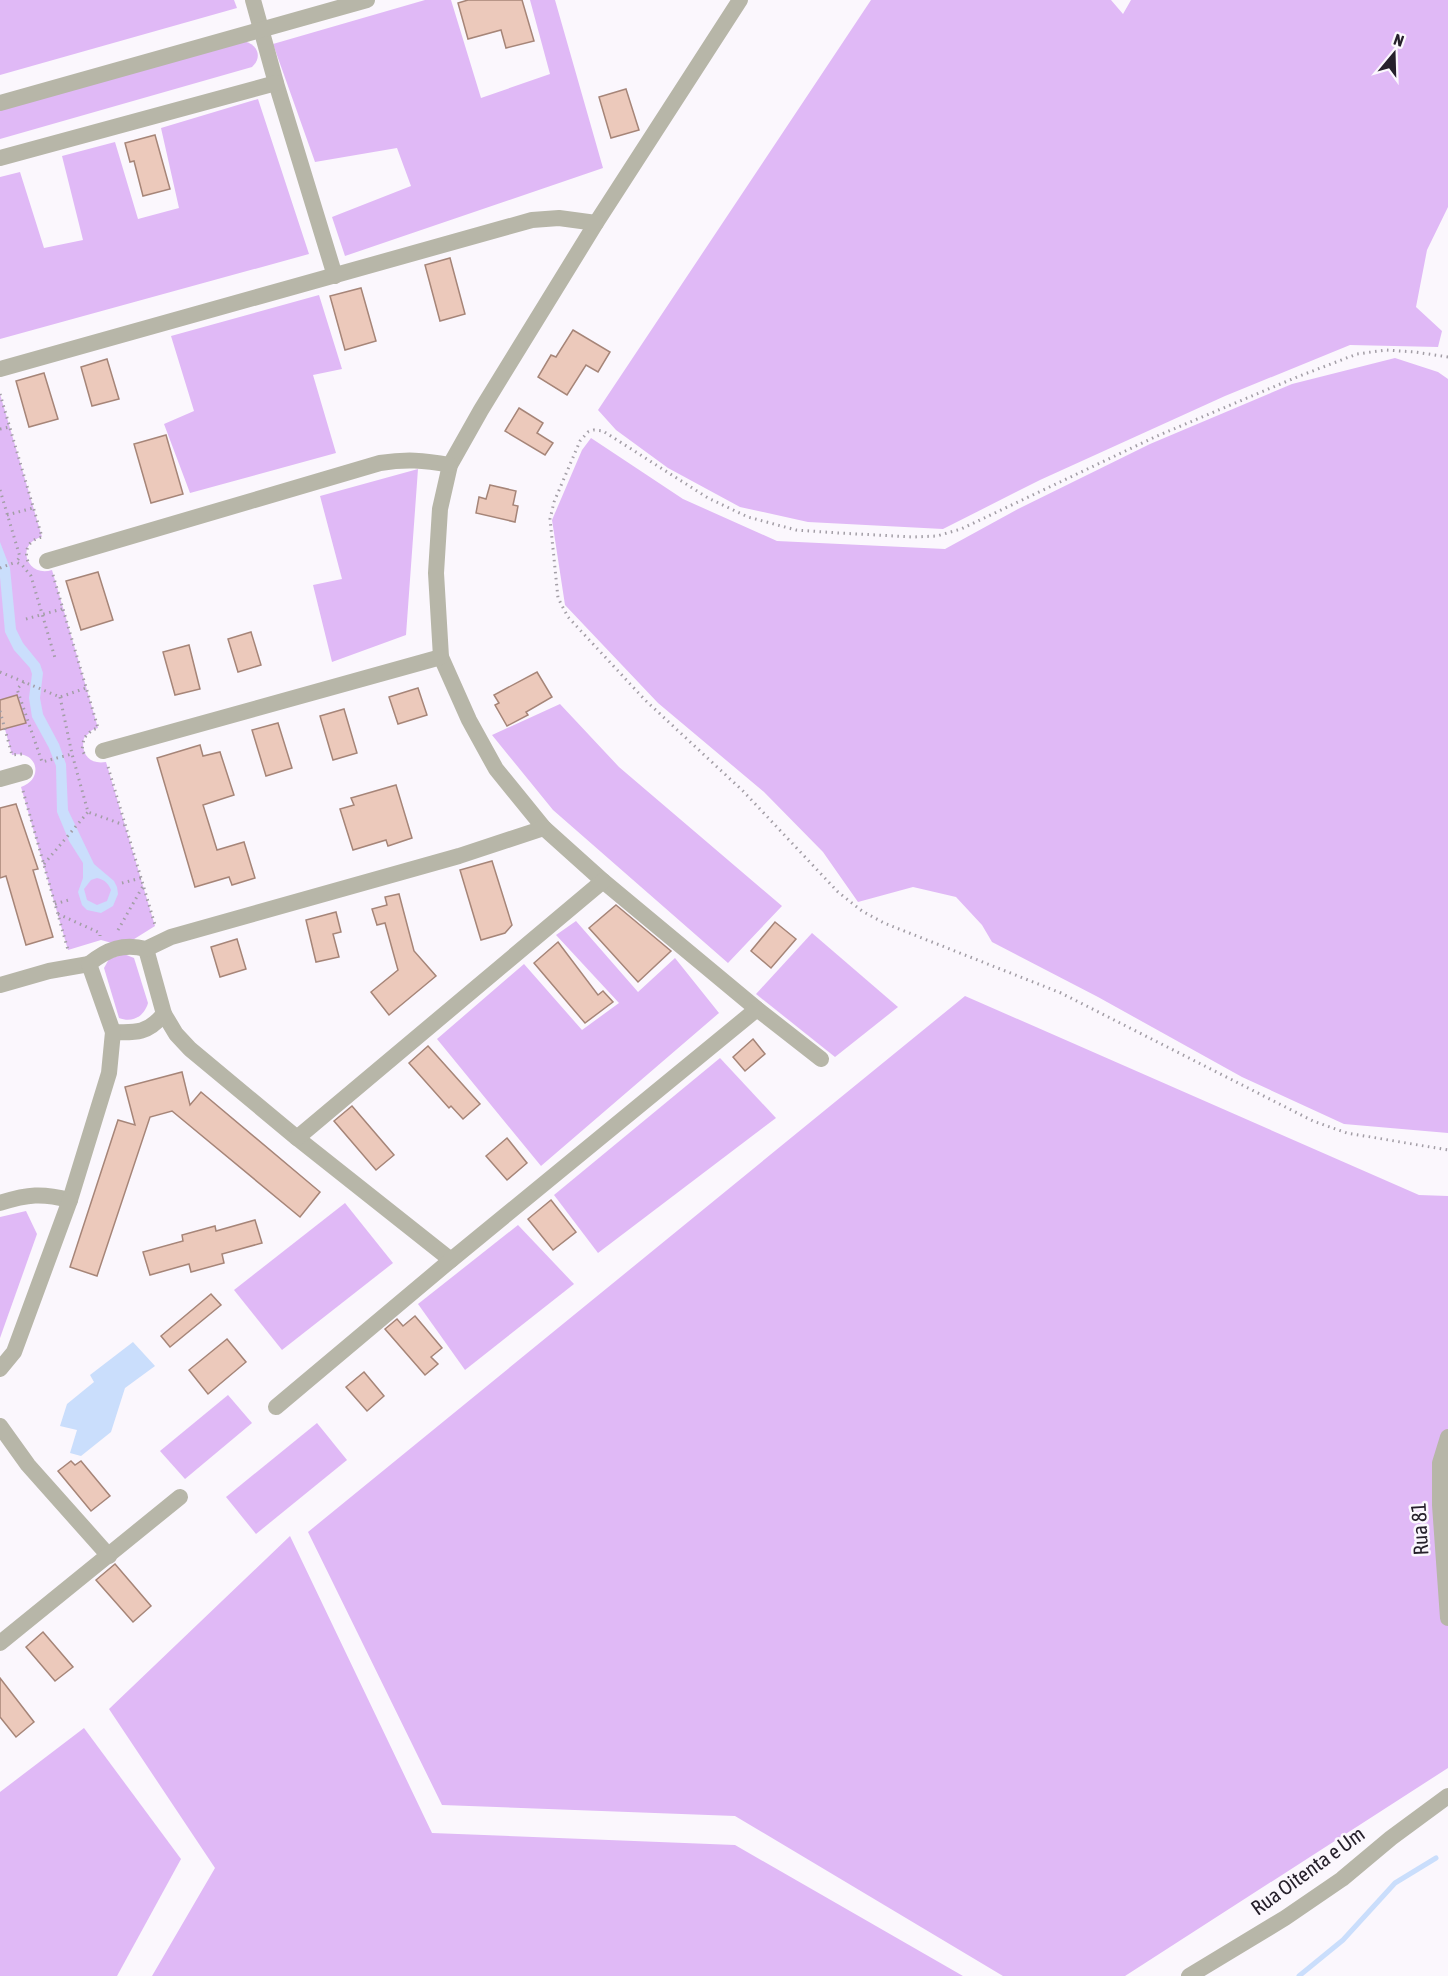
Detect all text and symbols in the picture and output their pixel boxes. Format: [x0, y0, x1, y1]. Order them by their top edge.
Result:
north arrow [1364, 24, 1424, 84]
text: N [1391, 30, 1406, 50]
street label: Rua 81 [1406, 1502, 1432, 1556]
street label: Rua Oitenta e Um [1246, 1821, 1369, 1919]

